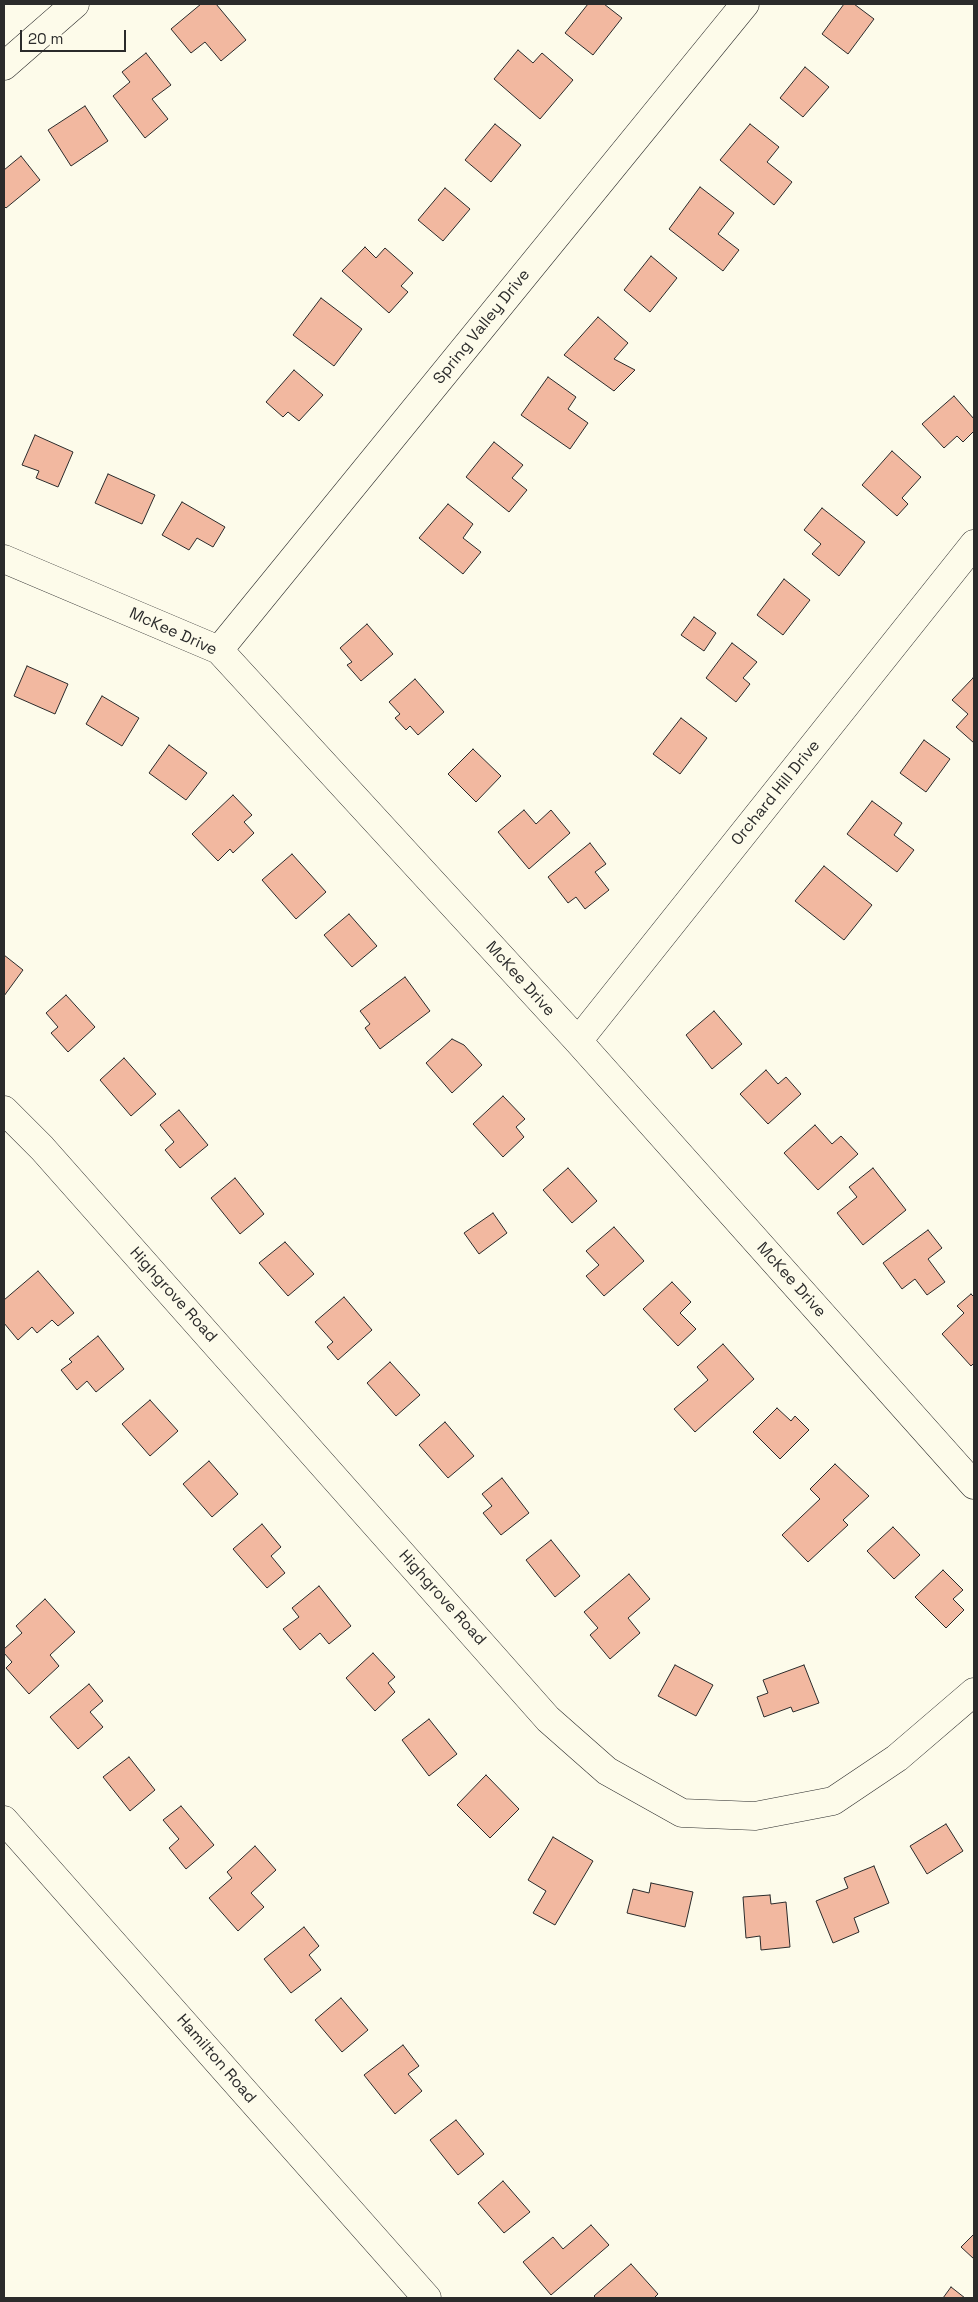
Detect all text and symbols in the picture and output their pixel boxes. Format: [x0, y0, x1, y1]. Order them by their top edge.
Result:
scale bar [22, 20, 129, 52]
text: 20 m [28, 29, 63, 48]
street label: Spring Valley Drive [430, 266, 534, 388]
street label: McKee Drive [126, 604, 220, 660]
street label: Orchard Hill Drive [728, 736, 824, 850]
street label: McKee Drive [481, 938, 559, 1020]
street label: McKee Drive [752, 1239, 830, 1321]
street label: Highgrove Road [125, 1244, 221, 1346]
street label: Highgrove Road [394, 1547, 490, 1649]
street label: Hamilton Road [172, 2011, 260, 2107]

